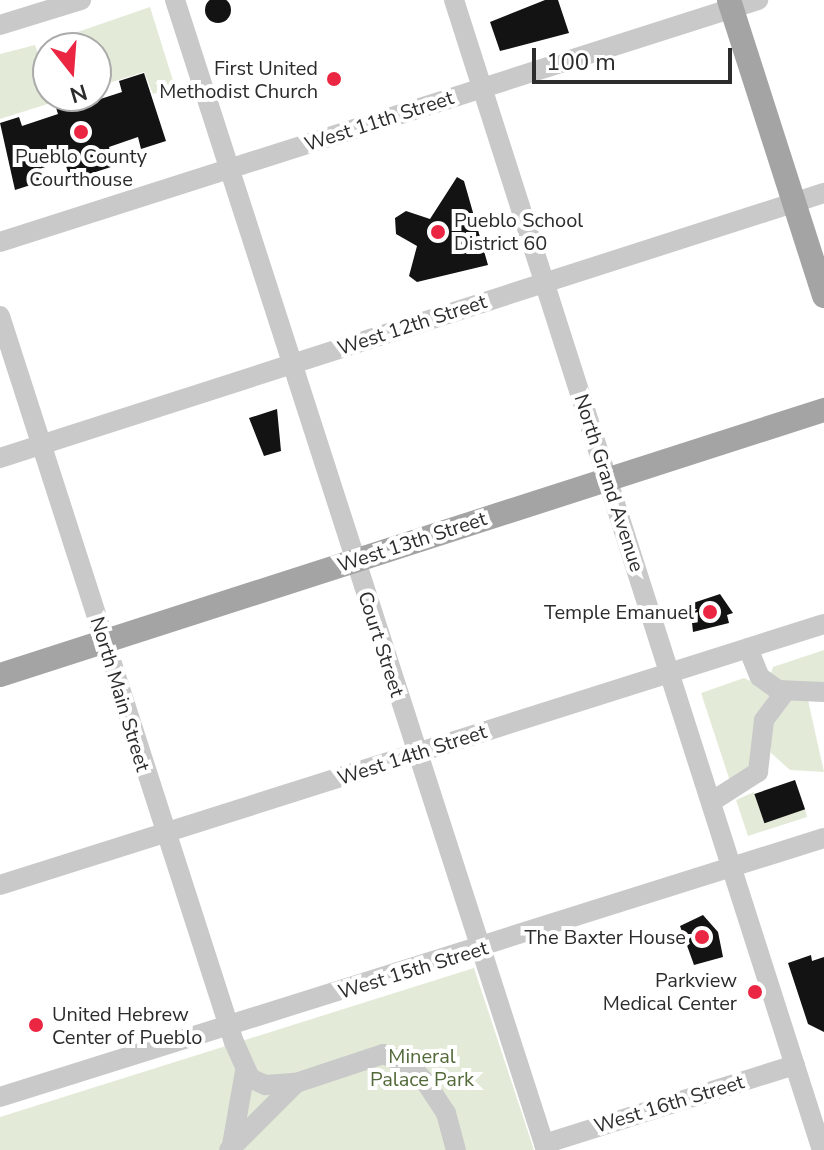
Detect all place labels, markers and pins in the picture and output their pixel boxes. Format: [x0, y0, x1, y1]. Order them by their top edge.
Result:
place label: First United Methodist Church [159, 56, 318, 103]
marker: First United Methodist Church [325, 70, 343, 88]
marker: Pueblo County Courthouse [72, 123, 90, 141]
place label: Pueblo County Courthouse [15, 144, 147, 191]
place label: Pueblo School District 60 [454, 208, 583, 255]
marker: Pueblo School District 60 [429, 223, 447, 241]
place label: Temple Emanuel [544, 600, 694, 624]
marker: Temple Emanuel [701, 603, 719, 621]
place label: The Baxter House [525, 925, 686, 949]
marker: The Baxter House [693, 928, 711, 946]
place label: Parkview Medical Center [603, 968, 737, 1015]
marker: Parkview Medical Center [744, 981, 766, 1003]
place label: United Hebrew Center of Pueblo [52, 1002, 202, 1049]
marker: United Hebrew Center of Pueblo [27, 1016, 45, 1034]

